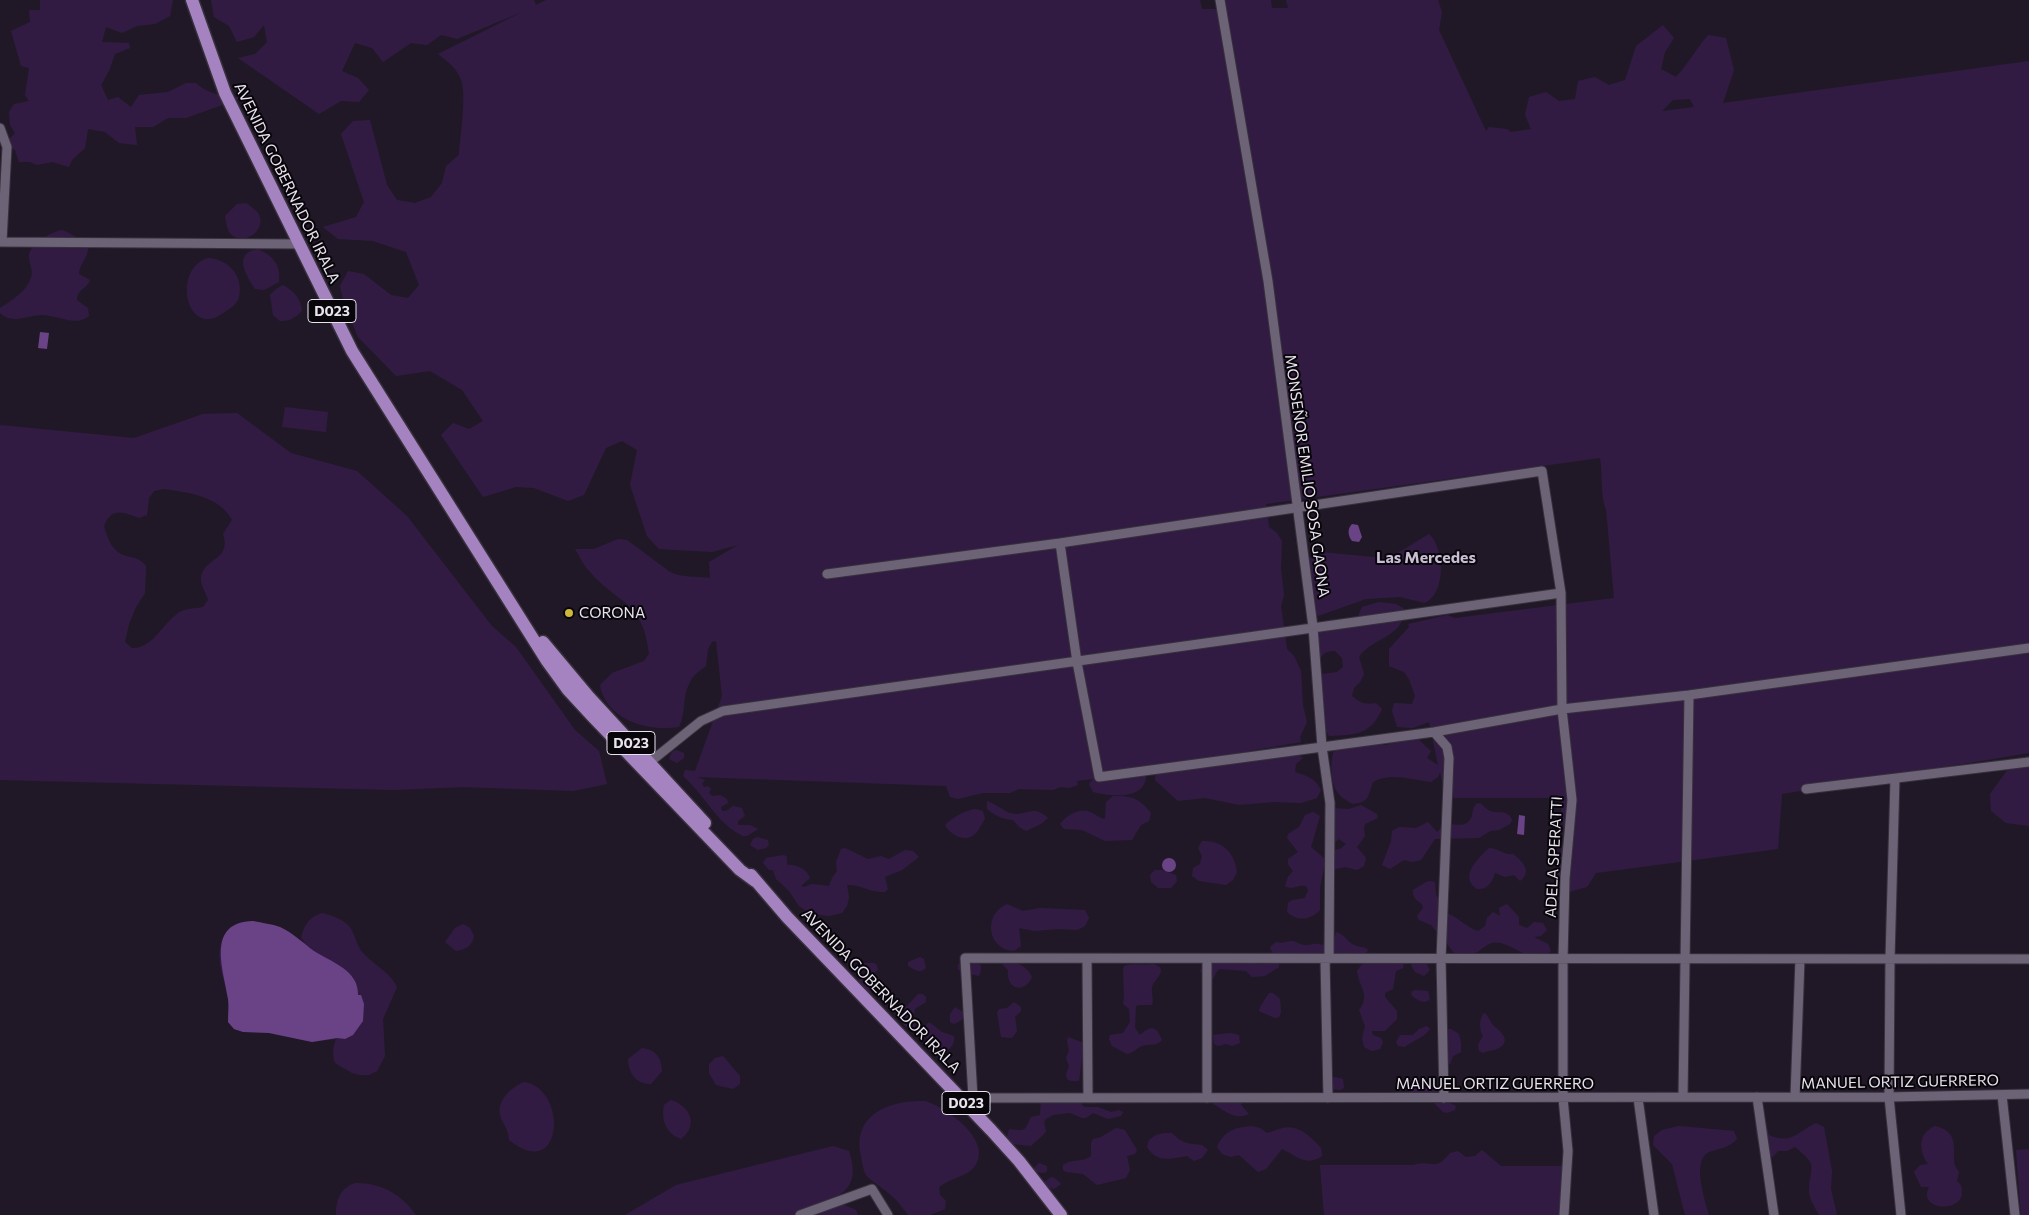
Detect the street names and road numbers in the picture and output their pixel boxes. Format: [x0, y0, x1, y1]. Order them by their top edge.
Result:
street label: AVENIDA GOBERNADOR IRALA [230, 80, 344, 286]
road number: D023 [308, 300, 356, 322]
street label: MONSEÑOR EMILIO SOSA GAONA [1281, 353, 1333, 599]
road number: D023 [607, 731, 655, 754]
street label: ADELA SPERATTI [1542, 796, 1566, 918]
street label: AVENIDA GOBERNADOR IRALA [798, 905, 964, 1077]
street label: MANUEL ORTIZ GUERRERO [1801, 1071, 1999, 1093]
street label: MANUEL ORTIZ GUERRERO [1396, 1075, 1594, 1093]
road number: D023 [942, 1092, 990, 1114]

